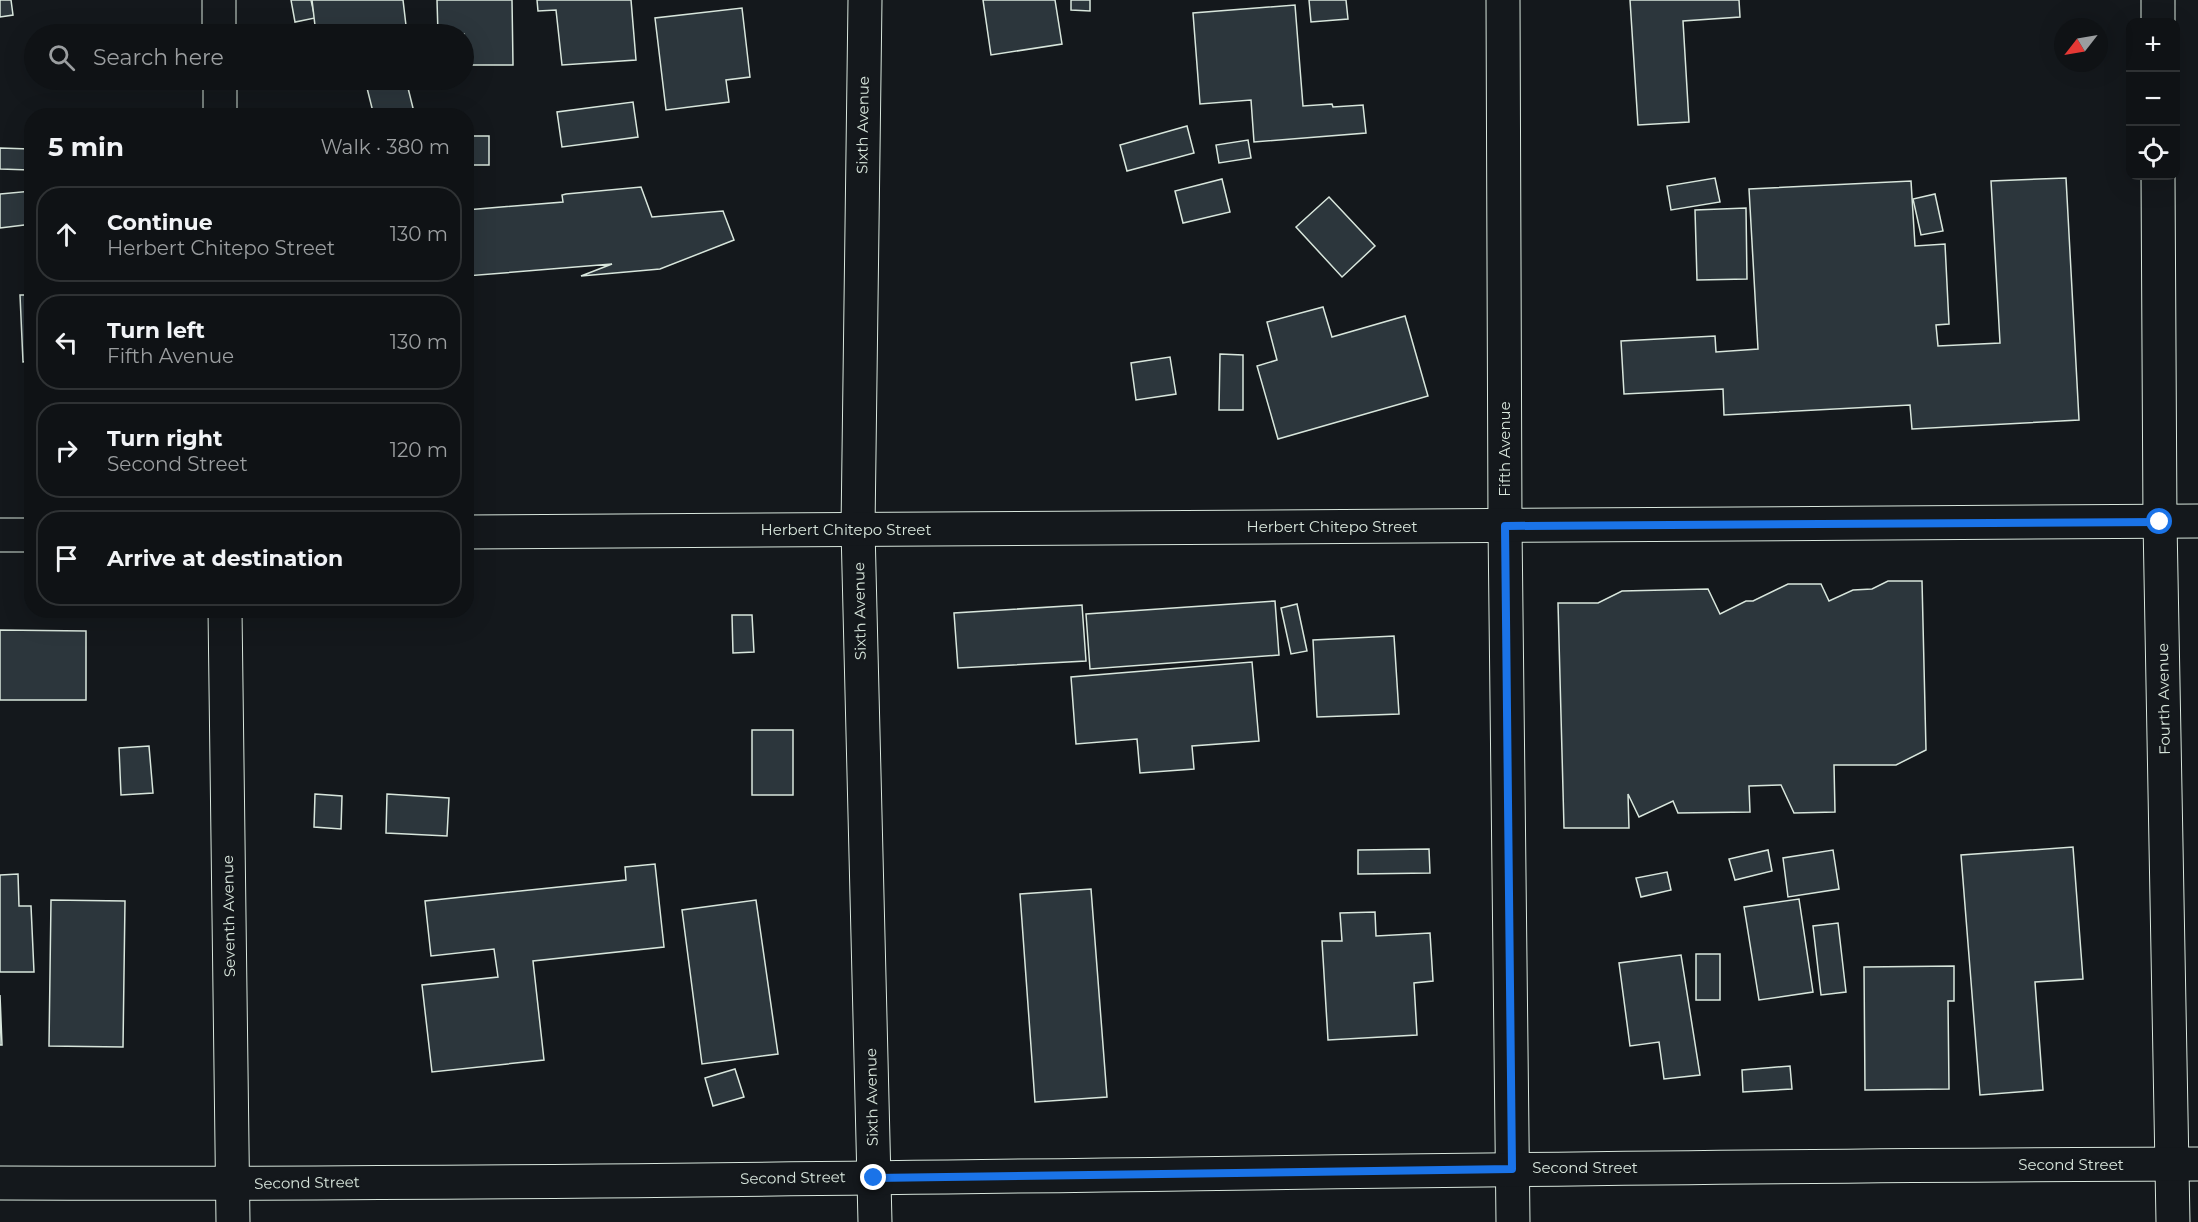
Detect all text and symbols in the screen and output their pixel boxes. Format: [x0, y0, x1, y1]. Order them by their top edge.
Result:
north arrow [2054, 18, 2108, 72]
map controls [2126, 18, 2180, 180]
button: + [2126, 18, 2180, 72]
search box [24, 24, 474, 90]
icon: search [45, 41, 78, 74]
text: Search here [93, 44, 224, 71]
button: − [2126, 72, 2180, 126]
street label: Sixth Avenue [852, 76, 873, 174]
button: locate [2126, 126, 2180, 180]
text: 5 min [48, 131, 124, 163]
text: Walk · 380 m [320, 135, 450, 159]
text: Continue [107, 209, 213, 236]
icon: ahead [50, 218, 83, 251]
text: 130 m [390, 222, 448, 246]
text: Herbert Chitepo Street [107, 236, 335, 260]
text: Turn left [107, 317, 205, 344]
icon: left [50, 326, 83, 359]
text: 130 m [390, 330, 448, 354]
text: Fifth Avenue [107, 344, 234, 368]
street label: Fifth Avenue [1495, 401, 1514, 497]
text: Turn right [107, 425, 222, 452]
icon: right [50, 434, 83, 467]
text: 120 m [390, 438, 448, 462]
text: Second Street [107, 452, 248, 476]
route start [2146, 508, 2172, 534]
street label: Herbert Chitepo Street [1246, 517, 1418, 536]
street label: Herbert Chitepo Street [760, 520, 932, 539]
icon: arrive [50, 542, 83, 575]
text: Arrive at destination [107, 545, 343, 572]
street label: Sixth Avenue [849, 562, 870, 660]
street label: Fourth Avenue [2153, 643, 2174, 755]
street label: Seventh Avenue [218, 855, 239, 977]
street label: Sixth Avenue [861, 1048, 882, 1146]
street label: Second Street [2018, 1155, 2124, 1174]
street label: Second Street [1532, 1158, 1638, 1177]
route end [860, 1164, 886, 1190]
street label: Second Street [740, 1167, 846, 1188]
street label: Second Street [254, 1172, 360, 1193]

